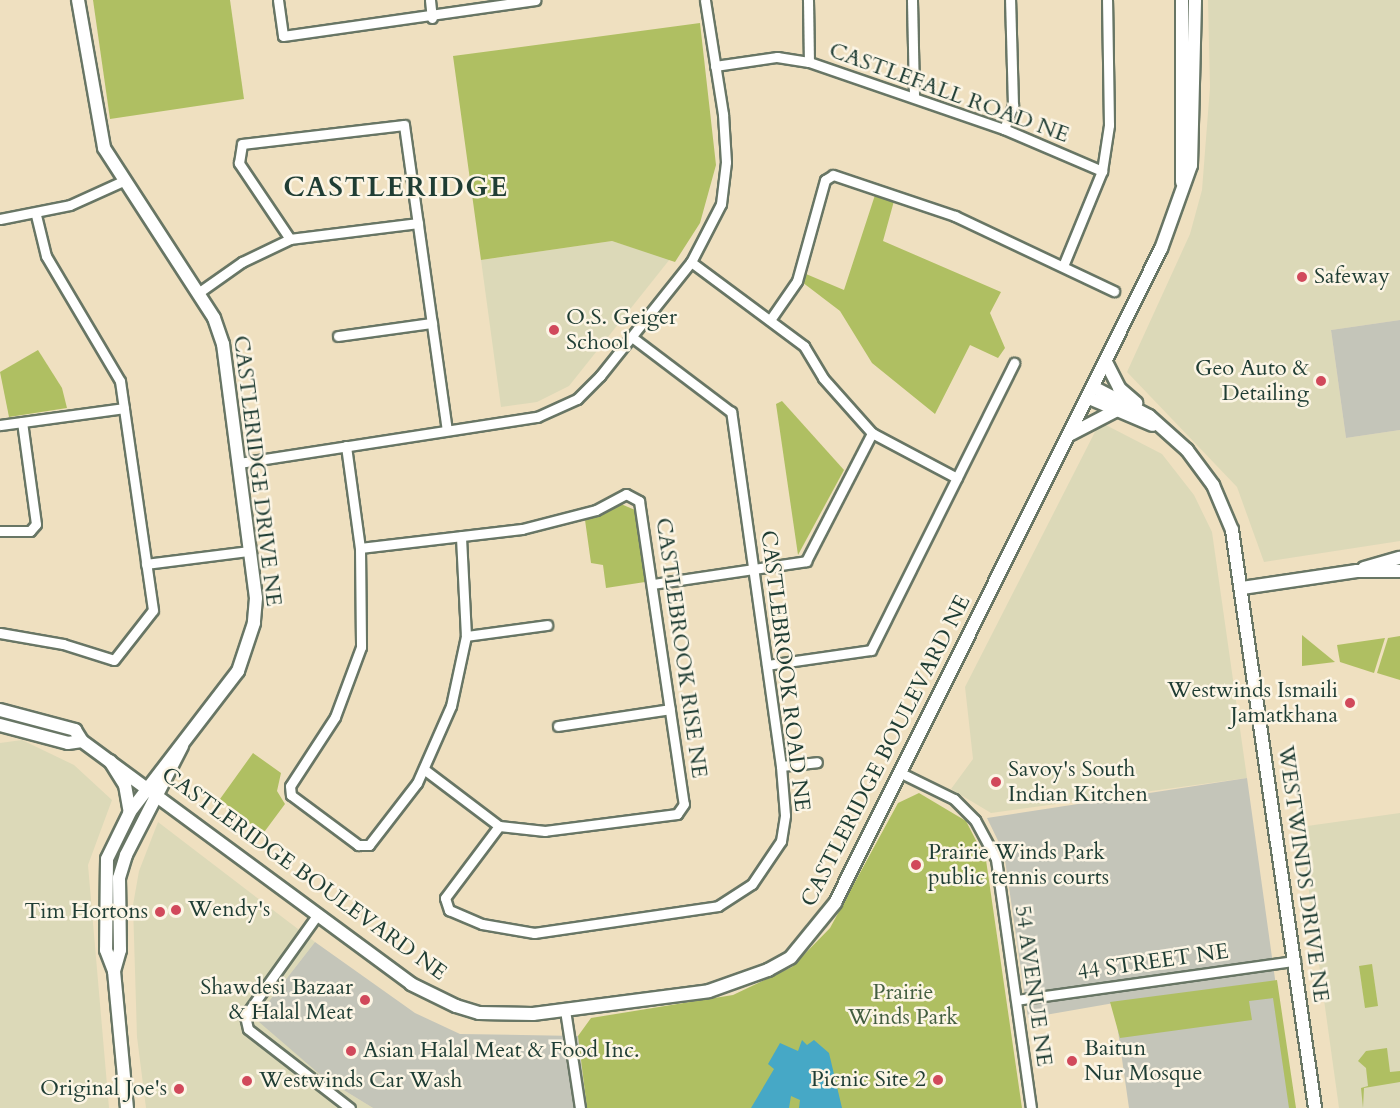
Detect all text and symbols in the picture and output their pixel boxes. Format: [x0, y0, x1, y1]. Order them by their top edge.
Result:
street label: CASTLEFALL ROAD NE [825, 37, 1073, 149]
district label: CASTLERIDGE [283, 170, 509, 204]
place label: Safeway [1314, 264, 1390, 290]
marker: Safeway [1295, 270, 1309, 284]
place label: O.S. Geiger School [566, 304, 677, 356]
marker: O.S. Geiger School [547, 323, 561, 337]
street label: CASTLERIDGE DRIVE NE [227, 334, 287, 608]
place label: Geo Auto & Detailing [1195, 355, 1309, 406]
marker: Geo Auto & Detailing [1314, 374, 1328, 388]
street label: CASTLEBROOK RISE NE [650, 516, 712, 780]
street label: CASTLEBROOK ROAD NE [755, 529, 815, 813]
street label: CASTLERIDGE BOULEVARD NE [796, 591, 976, 911]
place label: Westwinds Ismaili Jamatkhana [1167, 677, 1338, 728]
marker: Westwinds Ismaili Jamatkhana [1343, 696, 1357, 710]
street label: WESTWINDS DRIVE NE [1272, 744, 1334, 1004]
place label: Savoy's South Indian Kitchen [1008, 756, 1148, 807]
street label: CASTLERIDGE BOULEVARD NE [156, 762, 452, 986]
marker: Savoy's South Indian Kitchen [989, 775, 1003, 789]
place label: Prairie Winds Park public tennis courts [928, 839, 1109, 890]
marker: Prairie Winds Park public tennis courts [909, 858, 923, 872]
place label: Wendy's [188, 897, 270, 923]
place label: Tim Hortons [24, 899, 148, 925]
marker: Wendy's [169, 903, 183, 917]
street label: 54 AVENUE NE [1009, 904, 1057, 1068]
marker: Tim Hortons [153, 905, 167, 919]
street label: 44 STREET NE [1076, 938, 1230, 986]
place label: Shawdesi Bazaar & Halal Meat [200, 974, 353, 1026]
park label: Prairie Winds Park [848, 979, 958, 1030]
marker: Shawdesi Bazaar & Halal Meat [358, 993, 372, 1007]
place label: Baitun Nur Mosque [1084, 1035, 1203, 1086]
place label: Asian Halal Meat & Food Inc. [363, 1038, 640, 1064]
marker: Asian Halal Meat & Food Inc. [344, 1044, 358, 1058]
marker: Baitun Nur Mosque [1065, 1054, 1079, 1068]
place label: Picnic Site 2 [811, 1067, 926, 1093]
place label: Westwinds Car Wash [259, 1068, 462, 1094]
marker: Picnic Site 2 [931, 1073, 945, 1087]
marker: Westwinds Car Wash [240, 1074, 254, 1088]
place label: Original Joe's [40, 1076, 167, 1102]
marker: Original Joe's [172, 1082, 186, 1096]

